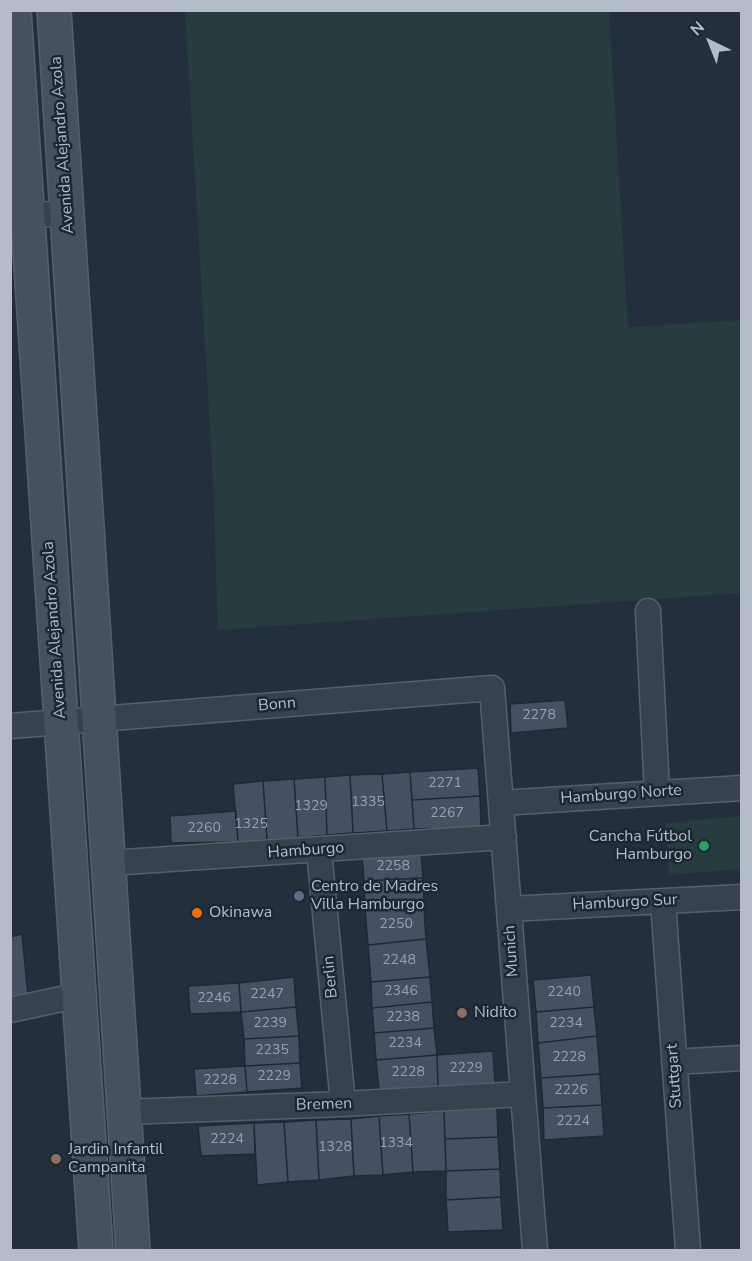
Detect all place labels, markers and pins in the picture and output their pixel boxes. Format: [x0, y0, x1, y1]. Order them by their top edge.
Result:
place label: Cancha Fútbol Hamburgo [589, 827, 692, 865]
marker: Cancha Fútbol Hamburgo [697, 839, 711, 853]
place label: Centro de Madres Villa Hamburgo [311, 877, 438, 915]
marker: Centro de Madres Villa Hamburgo [292, 889, 306, 903]
place label: Okinawa [209, 903, 272, 923]
marker: Okinawa [190, 906, 204, 920]
place label: Nidito [474, 1003, 517, 1023]
marker: Nidito [455, 1006, 469, 1020]
place label: Jardin Infantil Campanita [68, 1140, 164, 1178]
marker: Jardin Infantil Campanita [49, 1152, 63, 1166]

